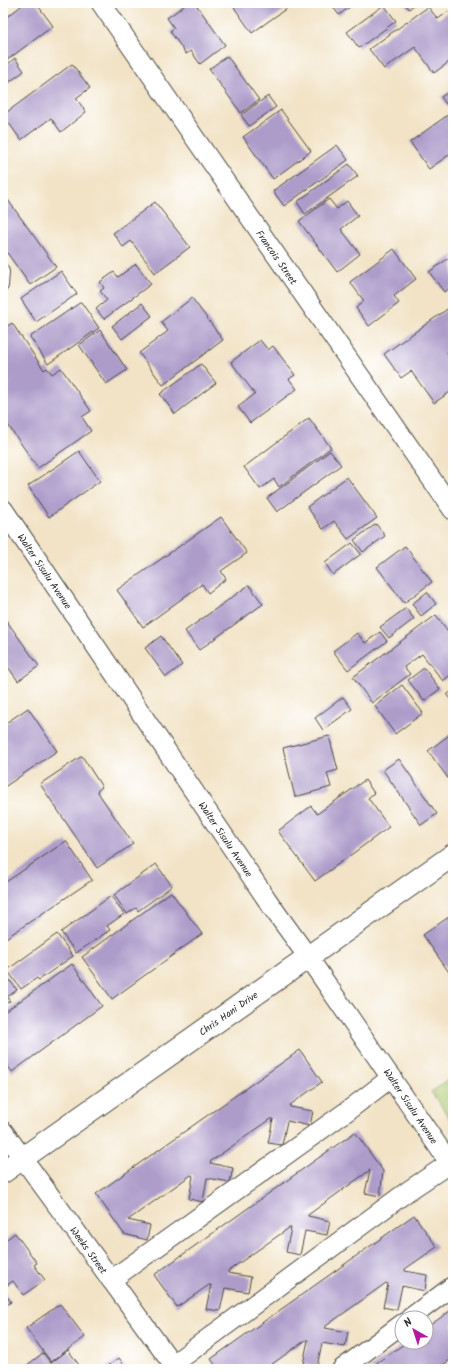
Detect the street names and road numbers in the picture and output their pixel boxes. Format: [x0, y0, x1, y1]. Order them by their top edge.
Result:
street label: Francois Street [251, 227, 301, 288]
street label: Walter Sisulu Avenue [13, 531, 76, 613]
street label: Walter Sisulu Avenue [194, 799, 257, 881]
street label: Chris Hani Drive [196, 987, 262, 1040]
street label: Walter Sisulu Avenue [379, 1066, 442, 1148]
street label: Weeks Street [66, 1224, 111, 1278]

